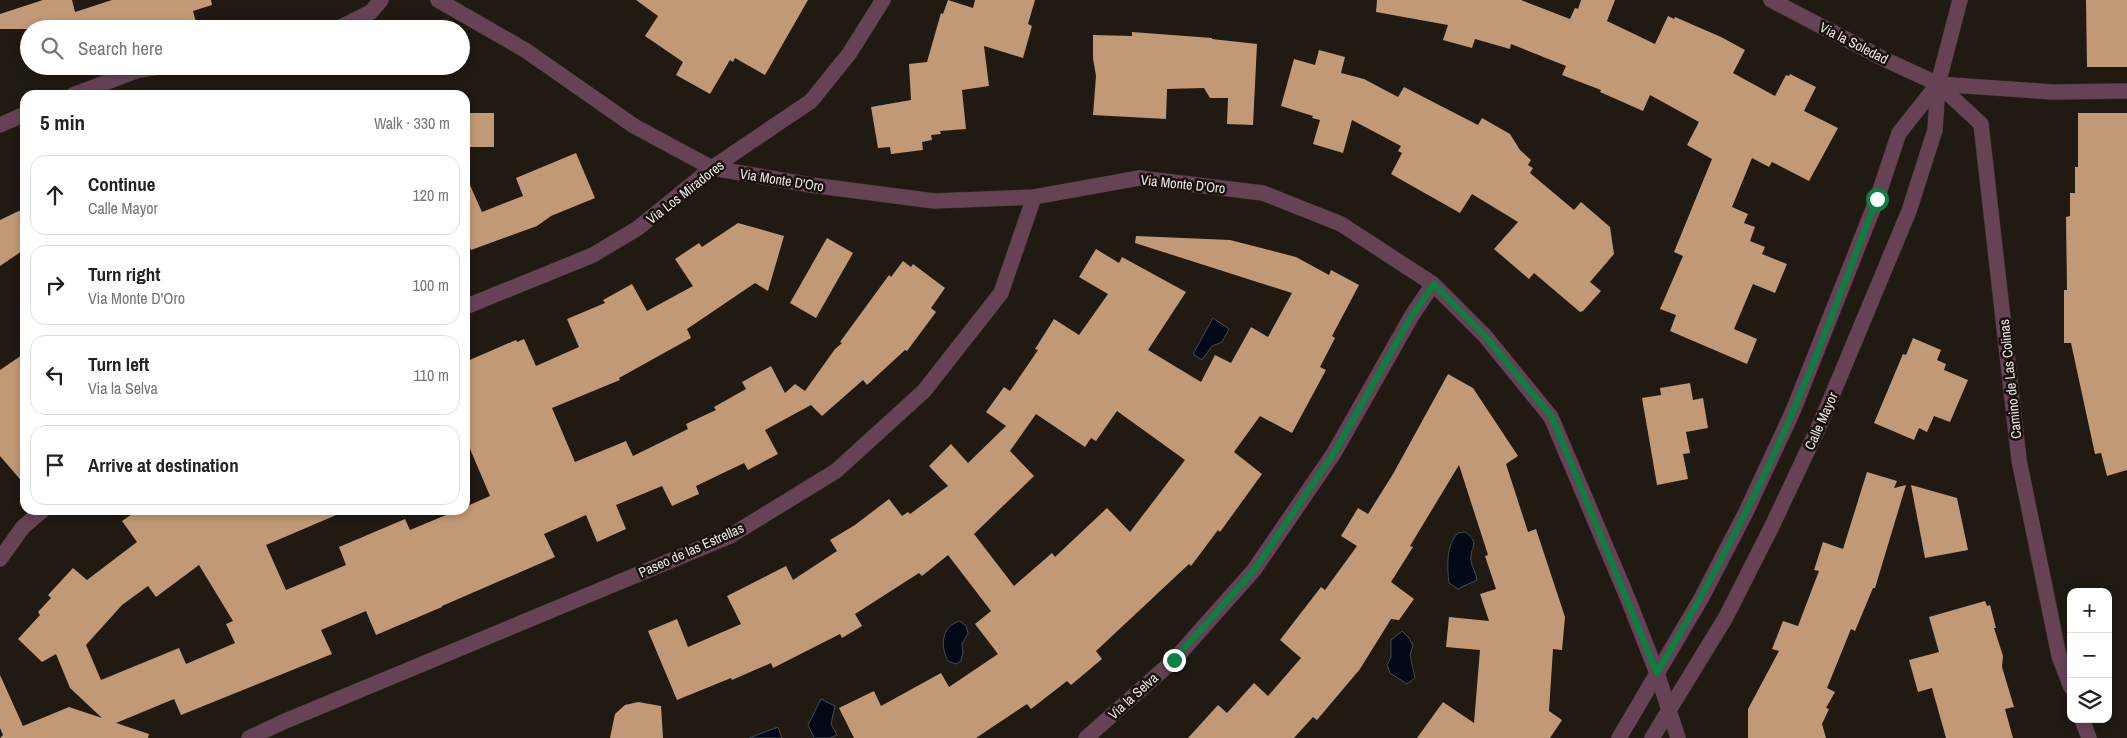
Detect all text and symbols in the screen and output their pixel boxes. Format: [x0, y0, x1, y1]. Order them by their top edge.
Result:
street label: Via la Soledad [1817, 18, 1891, 68]
search box [20, 20, 470, 75]
icon: search [38, 34, 66, 62]
text: Search here [78, 35, 163, 61]
text: 5 min [40, 108, 85, 137]
text: Walk · 330 m [374, 112, 450, 134]
street label: Via Los Miradores [643, 156, 728, 228]
street label: Via Monte D'Oro [739, 164, 825, 196]
text: Continue [88, 171, 156, 197]
street label: Via Monte D'Oro [1140, 171, 1226, 197]
icon: ahead [41, 181, 69, 209]
text: 120 m [413, 184, 449, 206]
route start [1866, 188, 1889, 211]
text: Calle Mayor [88, 197, 158, 219]
text: Turn right [88, 261, 160, 287]
icon: right [41, 271, 69, 299]
text: 100 m [413, 274, 449, 296]
text: Via Monte D'Oro [88, 287, 185, 309]
street label: Camino de Las Colinas [1995, 318, 2025, 440]
text: Turn left [88, 351, 149, 377]
icon: left [41, 361, 69, 389]
text: 110 m [413, 364, 449, 386]
text: Via la Selva [88, 377, 158, 399]
street label: Calle Mayor [1800, 389, 1842, 453]
icon: arrive [41, 451, 69, 479]
text: Arrive at destination [88, 452, 239, 478]
street label: Paseo de las Estrellas [635, 519, 747, 581]
map controls [2067, 588, 2112, 723]
button: + [2067, 588, 2112, 633]
button: − [2067, 633, 2112, 678]
route end [1163, 649, 1186, 672]
street label: Via la Selva [1104, 668, 1162, 723]
button: layers [2067, 678, 2112, 723]

